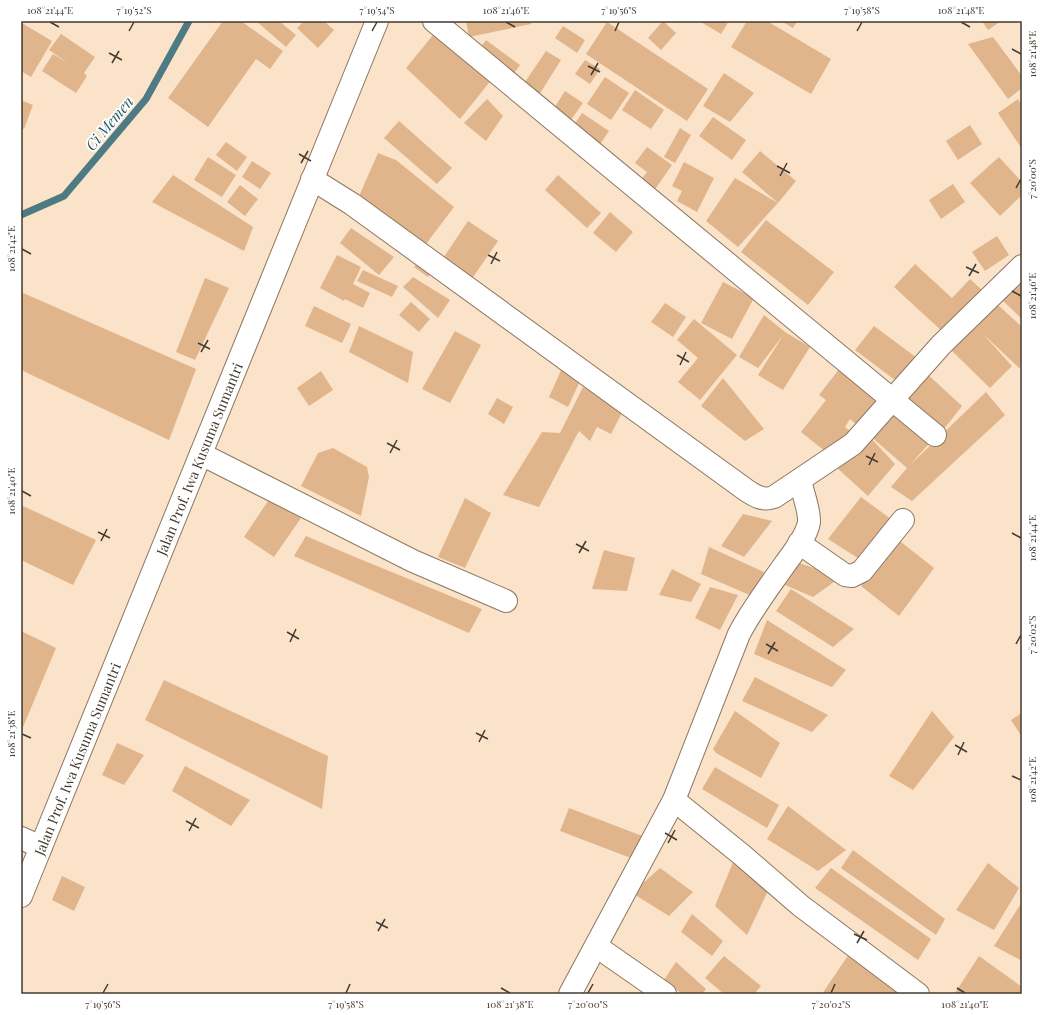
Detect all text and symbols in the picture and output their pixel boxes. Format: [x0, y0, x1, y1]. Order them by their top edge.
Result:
text: 108°21'44"E [27, 3, 73, 17]
text: 7°19'52"S [116, 3, 152, 17]
text: 7°19'54"S [359, 3, 395, 17]
text: 108°21'46"E [483, 3, 529, 17]
text: 7°19'56"S [601, 3, 637, 17]
text: 7°19'58"S [844, 3, 880, 17]
text: 108°21'48"E [938, 3, 984, 17]
text: 108°21'48"E [1025, 31, 1039, 77]
water label: Ci Memen [81, 92, 137, 154]
text: 7°20'00"S [1025, 159, 1039, 199]
text: 108°21'42"E [4, 226, 18, 272]
text: 108°21'46"E [1025, 273, 1039, 319]
street label: Jalan Prof. Iwa Kusuma Sumantri [151, 360, 247, 559]
text: 108°21'40"E [4, 467, 18, 515]
text: 108°21'44"E [1025, 515, 1039, 561]
text: 7°20'02"S [1025, 616, 1039, 654]
street label: Jalan Prof. Iwa Kusuma Sumantri [29, 660, 124, 859]
text: 108°21'38"E [4, 710, 18, 758]
text: 108°21'42"E [1025, 757, 1039, 803]
text: 7°19'56"S [85, 997, 121, 1011]
text: 7°19'58"S [328, 997, 364, 1011]
text: 108°21'38"E [486, 997, 534, 1011]
text: 7°20'00"S [568, 997, 608, 1011]
text: 7°20'02"S [812, 997, 850, 1011]
text: 108°21'40"E [941, 997, 989, 1011]

